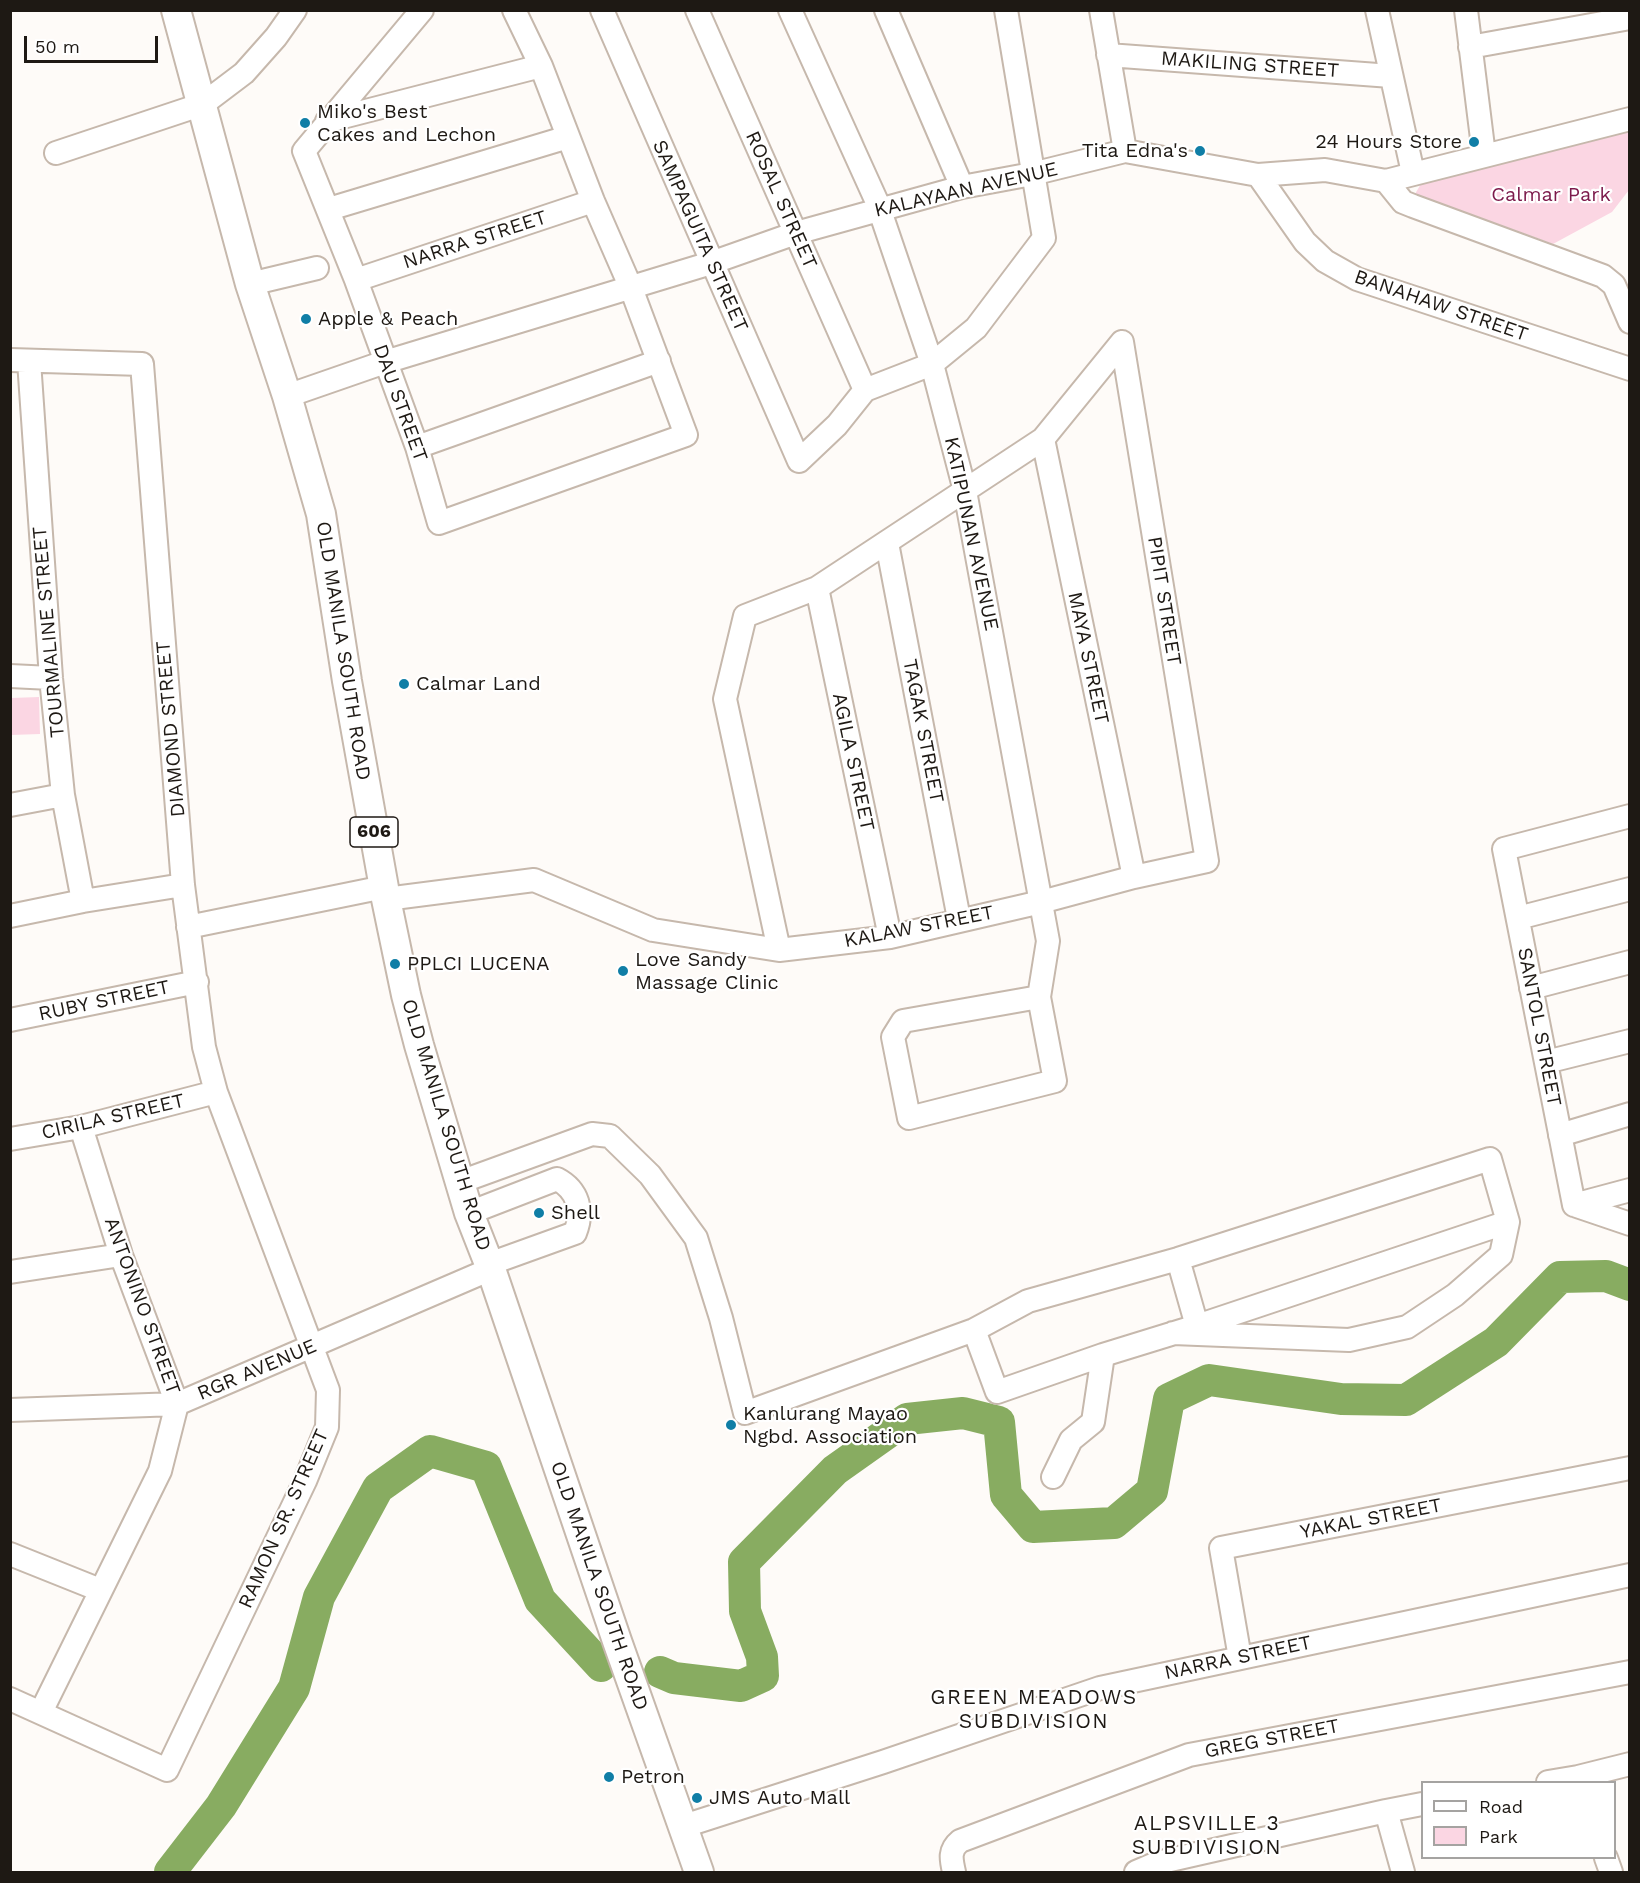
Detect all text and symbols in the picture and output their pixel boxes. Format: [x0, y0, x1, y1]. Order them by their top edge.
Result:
scale bar [27, 24, 160, 62]
text: 50 m [35, 36, 80, 57]
street label: MAKILING STREET [1160, 47, 1340, 83]
place label: Miko's Best Cakes and Lechon [317, 100, 496, 147]
marker: Miko's Best Cakes and Lechon [298, 116, 312, 130]
street label: ROSAL STREET [740, 128, 822, 272]
place label: 24 Hours Store [1315, 130, 1462, 154]
marker: 24 Hours Store [1467, 135, 1481, 149]
street label: SAMPAGUITA STREET [647, 137, 753, 335]
place label: Tita Edna's [1082, 139, 1188, 163]
marker: Tita Edna's [1193, 144, 1207, 158]
street label: KALAYAAN AVENUE [872, 157, 1060, 223]
park label: Calmar Park [1491, 183, 1611, 207]
street label: NARRA STREET [400, 205, 550, 275]
street label: BANAHAW STREET [1351, 265, 1531, 347]
place label: Apple & Peach [318, 307, 458, 331]
marker: Apple & Peach [299, 312, 313, 326]
street label: DAU STREET [368, 341, 432, 465]
street label: KATIPUNAN AVENUE [939, 435, 1003, 633]
street label: OLD MANILA SOUTH ROAD [311, 520, 375, 782]
street label: TOURMALINE STREET [28, 526, 70, 738]
street label: PIPIT STREET [1142, 535, 1186, 667]
street label: MAYA STREET [1062, 590, 1114, 726]
street label: DIAMOND STREET [151, 640, 191, 818]
street label: TAGAK STREET [897, 657, 949, 805]
place label: Calmar Land [416, 672, 541, 696]
marker: Calmar Land [397, 677, 411, 691]
street label: AGILA STREET [827, 691, 879, 833]
road number: 606 [350, 817, 398, 847]
street label: KALAW STREET [842, 901, 996, 953]
street label: SANTOL STREET [1512, 946, 1566, 1108]
place label: Love Sandy Massage Clinic [635, 948, 779, 995]
place label: PPLCI LUCENA [407, 952, 550, 976]
marker: PPLCI LUCENA [388, 957, 402, 971]
marker: Love Sandy Massage Clinic [616, 964, 630, 978]
street label: RUBY STREET [36, 975, 172, 1027]
street label: OLD MANILA SOUTH ROAD [396, 996, 496, 1254]
street label: CIRILA STREET [39, 1089, 187, 1145]
place label: Shell [551, 1201, 600, 1225]
marker: Shell [532, 1206, 546, 1220]
street label: ANTONINO STREET [99, 1214, 185, 1398]
street label: RGR AVENUE [194, 1334, 320, 1406]
place label: Kanlurang Mayao Ngbd. Association [743, 1402, 917, 1449]
marker: Kanlurang Mayao Ngbd. Association [724, 1418, 738, 1432]
street label: RAMON SR. STREET [234, 1426, 334, 1612]
street label: OLD MANILA SOUTH ROAD [545, 1458, 653, 1714]
street label: YAKAL STREET [1298, 1494, 1444, 1544]
street label: NARRA STREET [1162, 1631, 1314, 1685]
district label: GREEN MEADOWS SUBDIVISION [930, 1685, 1138, 1735]
street label: GREG STREET [1203, 1714, 1341, 1764]
place label: Petron [621, 1765, 685, 1789]
marker: Petron [602, 1770, 616, 1784]
legend [1421, 1781, 1616, 1859]
place label: JMS Auto Mall [709, 1786, 850, 1810]
marker: JMS Auto Mall [690, 1791, 704, 1805]
text: Road [1479, 1796, 1523, 1817]
district label: ALPSVILLE 3 SUBDIVISION [1132, 1811, 1282, 1861]
text: Park [1479, 1826, 1518, 1847]

